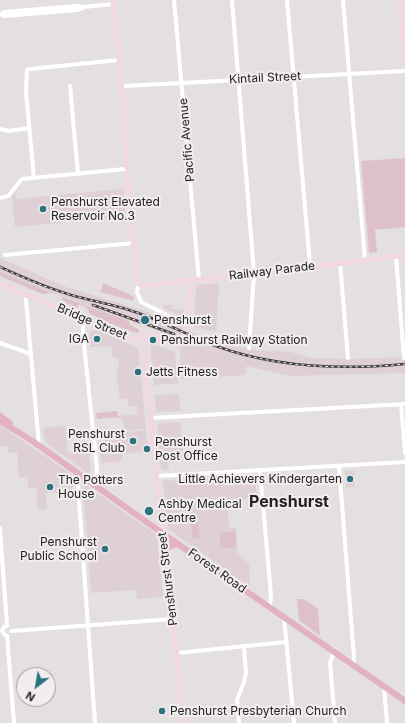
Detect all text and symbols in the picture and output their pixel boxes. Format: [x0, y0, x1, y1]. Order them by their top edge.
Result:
street label: Kintail Street [229, 69, 301, 87]
street label: Pacific Avenue [176, 98, 198, 182]
place label: Penshurst Elevated Reservoir No.3 [51, 195, 160, 223]
marker: Penshurst Elevated Reservoir No.3 [38, 204, 48, 214]
street label: Railway Parade [228, 259, 316, 283]
street label: Bridge Street [55, 301, 129, 343]
place label: Penshurst [154, 313, 211, 327]
marker: Penshurst [139, 314, 151, 326]
place label: IGA [69, 332, 89, 346]
place label: Penshurst Railway Station [161, 333, 308, 347]
marker: IGA [92, 334, 102, 344]
marker: Penshurst Railway Station [148, 335, 158, 345]
place label: Jetts Fitness [146, 365, 218, 379]
marker: Jetts Fitness [133, 367, 143, 377]
place label: Penshurst RSL Club [68, 427, 125, 455]
place label: Penshurst Post Office [155, 435, 218, 463]
marker: Penshurst RSL Club [128, 436, 138, 446]
marker: Penshurst Post Office [142, 444, 152, 454]
place label: Little Achievers Kindergarten [178, 472, 342, 486]
place label: The Potters House [58, 473, 123, 501]
marker: Little Achievers Kindergarten [345, 474, 355, 484]
marker: The Potters House [45, 482, 55, 492]
district label: Penshurst [249, 492, 329, 512]
place label: Ashby Medical Centre [158, 497, 242, 525]
marker: Ashby Medical Centre [143, 505, 155, 517]
street label: Penshurst Street [155, 531, 181, 627]
place label: Penshurst Public School [20, 535, 97, 563]
marker: Penshurst Public School [100, 544, 110, 554]
street label: Forest Road [185, 546, 249, 596]
north arrow [16, 667, 56, 707]
text: N [23, 688, 38, 705]
place label: Penshurst Presbyterian Church [170, 704, 347, 718]
marker: Penshurst Presbyterian Church [157, 706, 167, 716]

